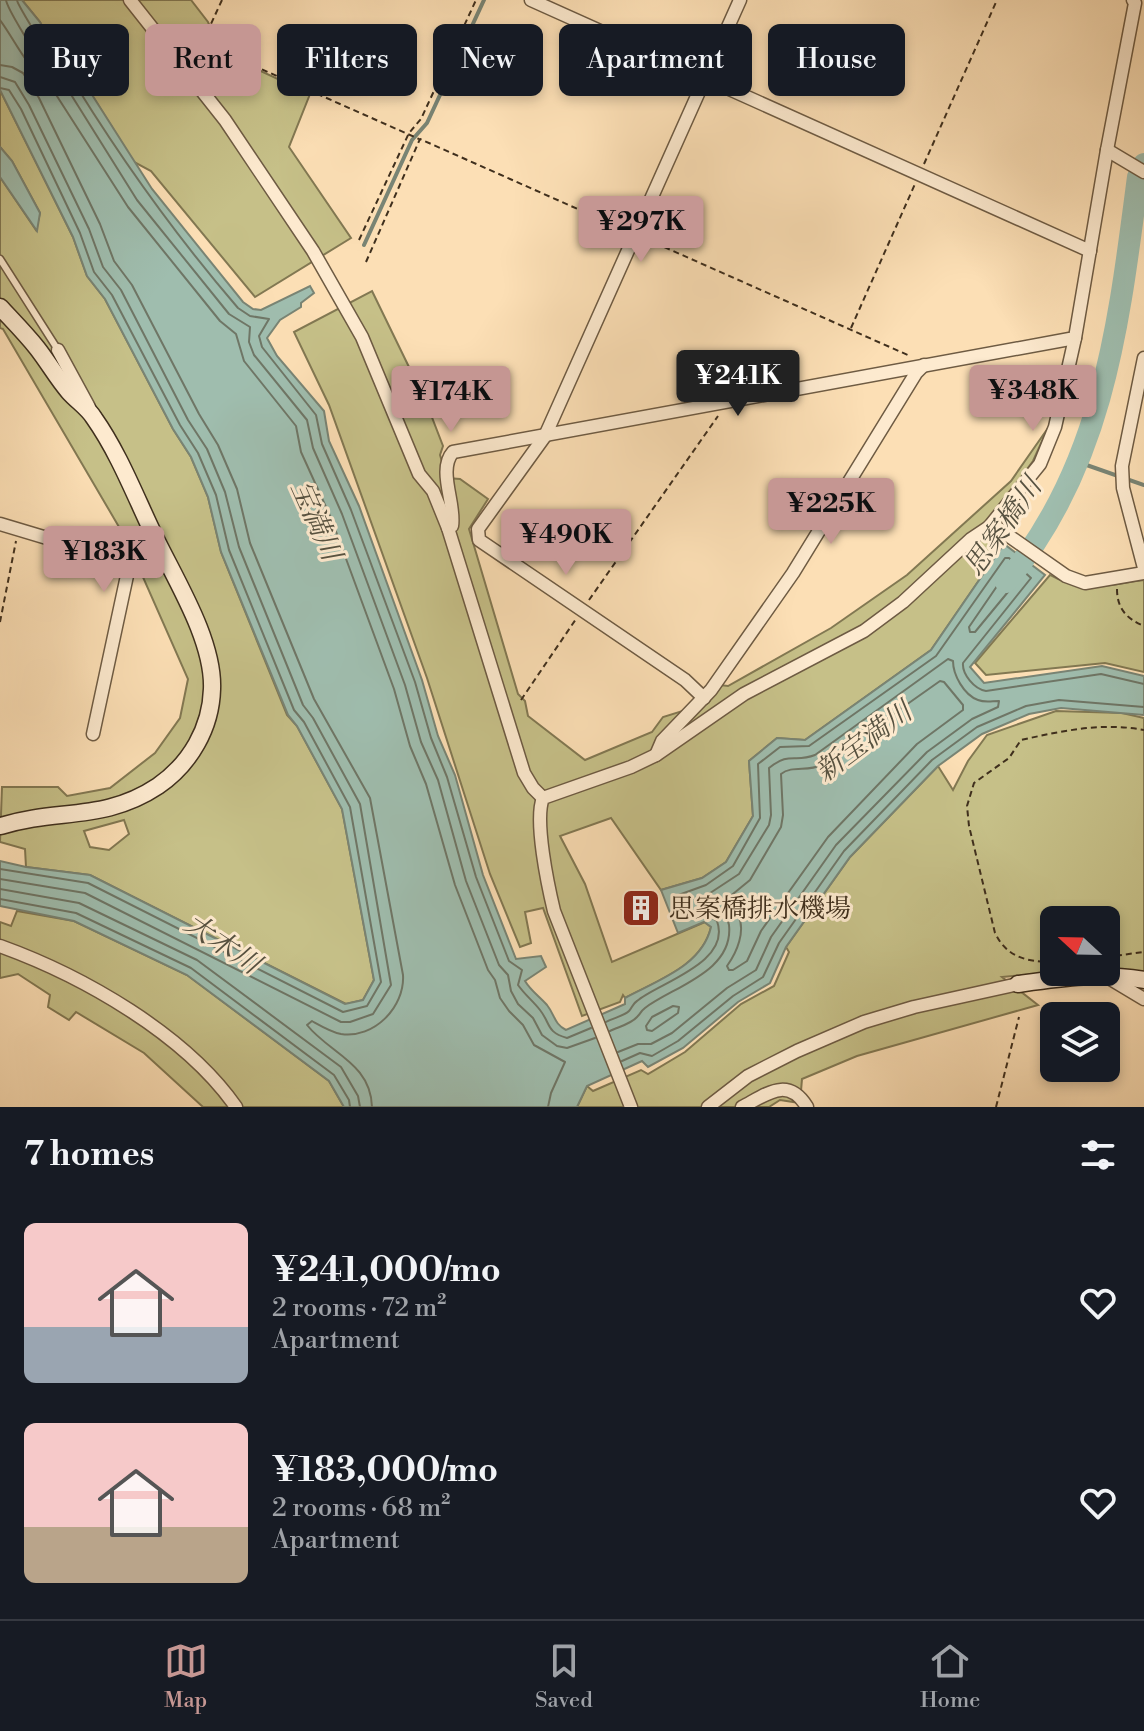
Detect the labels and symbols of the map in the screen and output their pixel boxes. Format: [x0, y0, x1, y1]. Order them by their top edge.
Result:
pin: ¥297K [585, 196, 697, 264]
pin: ¥241K [682, 350, 794, 418]
pin: ¥348K [977, 365, 1089, 433]
pin: ¥174K [395, 366, 507, 434]
water label: 思案橋川 [957, 468, 1051, 583]
water label: 宝満川 [283, 475, 350, 569]
pin: ¥225K [775, 478, 887, 546]
pin: ¥490K [510, 509, 622, 577]
pin: ¥183K [48, 526, 160, 594]
water label: 新宝満川 [809, 693, 922, 790]
building icon: 思案橋排水機場 [620, 887, 662, 929]
place label: 思案橋排水機場 [669, 893, 851, 925]
water label: 大木川 [178, 906, 269, 984]
north arrow [1040, 906, 1120, 986]

